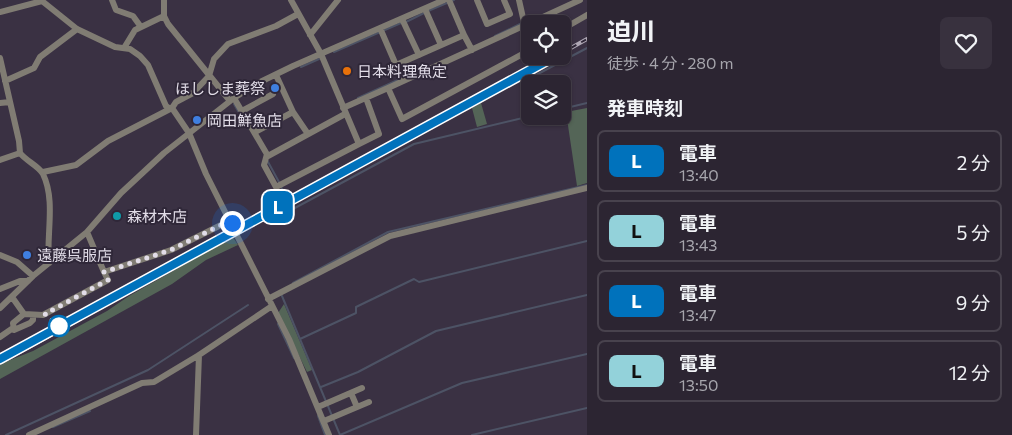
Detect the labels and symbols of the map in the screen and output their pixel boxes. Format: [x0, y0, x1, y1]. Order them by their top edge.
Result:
place label: 日本料理魚定 [357, 62, 447, 80]
marker: 日本料理魚定 [341, 65, 353, 77]
place label: ほししま葬祭 [175, 79, 265, 97]
marker: ほししま葬祭 [269, 82, 281, 94]
place label: 岡田鮮魚店 [207, 111, 282, 129]
marker: 岡田鮮魚店 [191, 114, 203, 126]
line badge: L [262, 191, 294, 223]
place label: 森材木店 [127, 207, 187, 225]
marker: 森材木店 [111, 210, 123, 222]
your location [220, 211, 245, 236]
place label: 遠藤呉服店 [37, 246, 112, 264]
marker: 遠藤呉服店 [21, 249, 33, 261]
unlabelled marker [48, 315, 70, 337]

